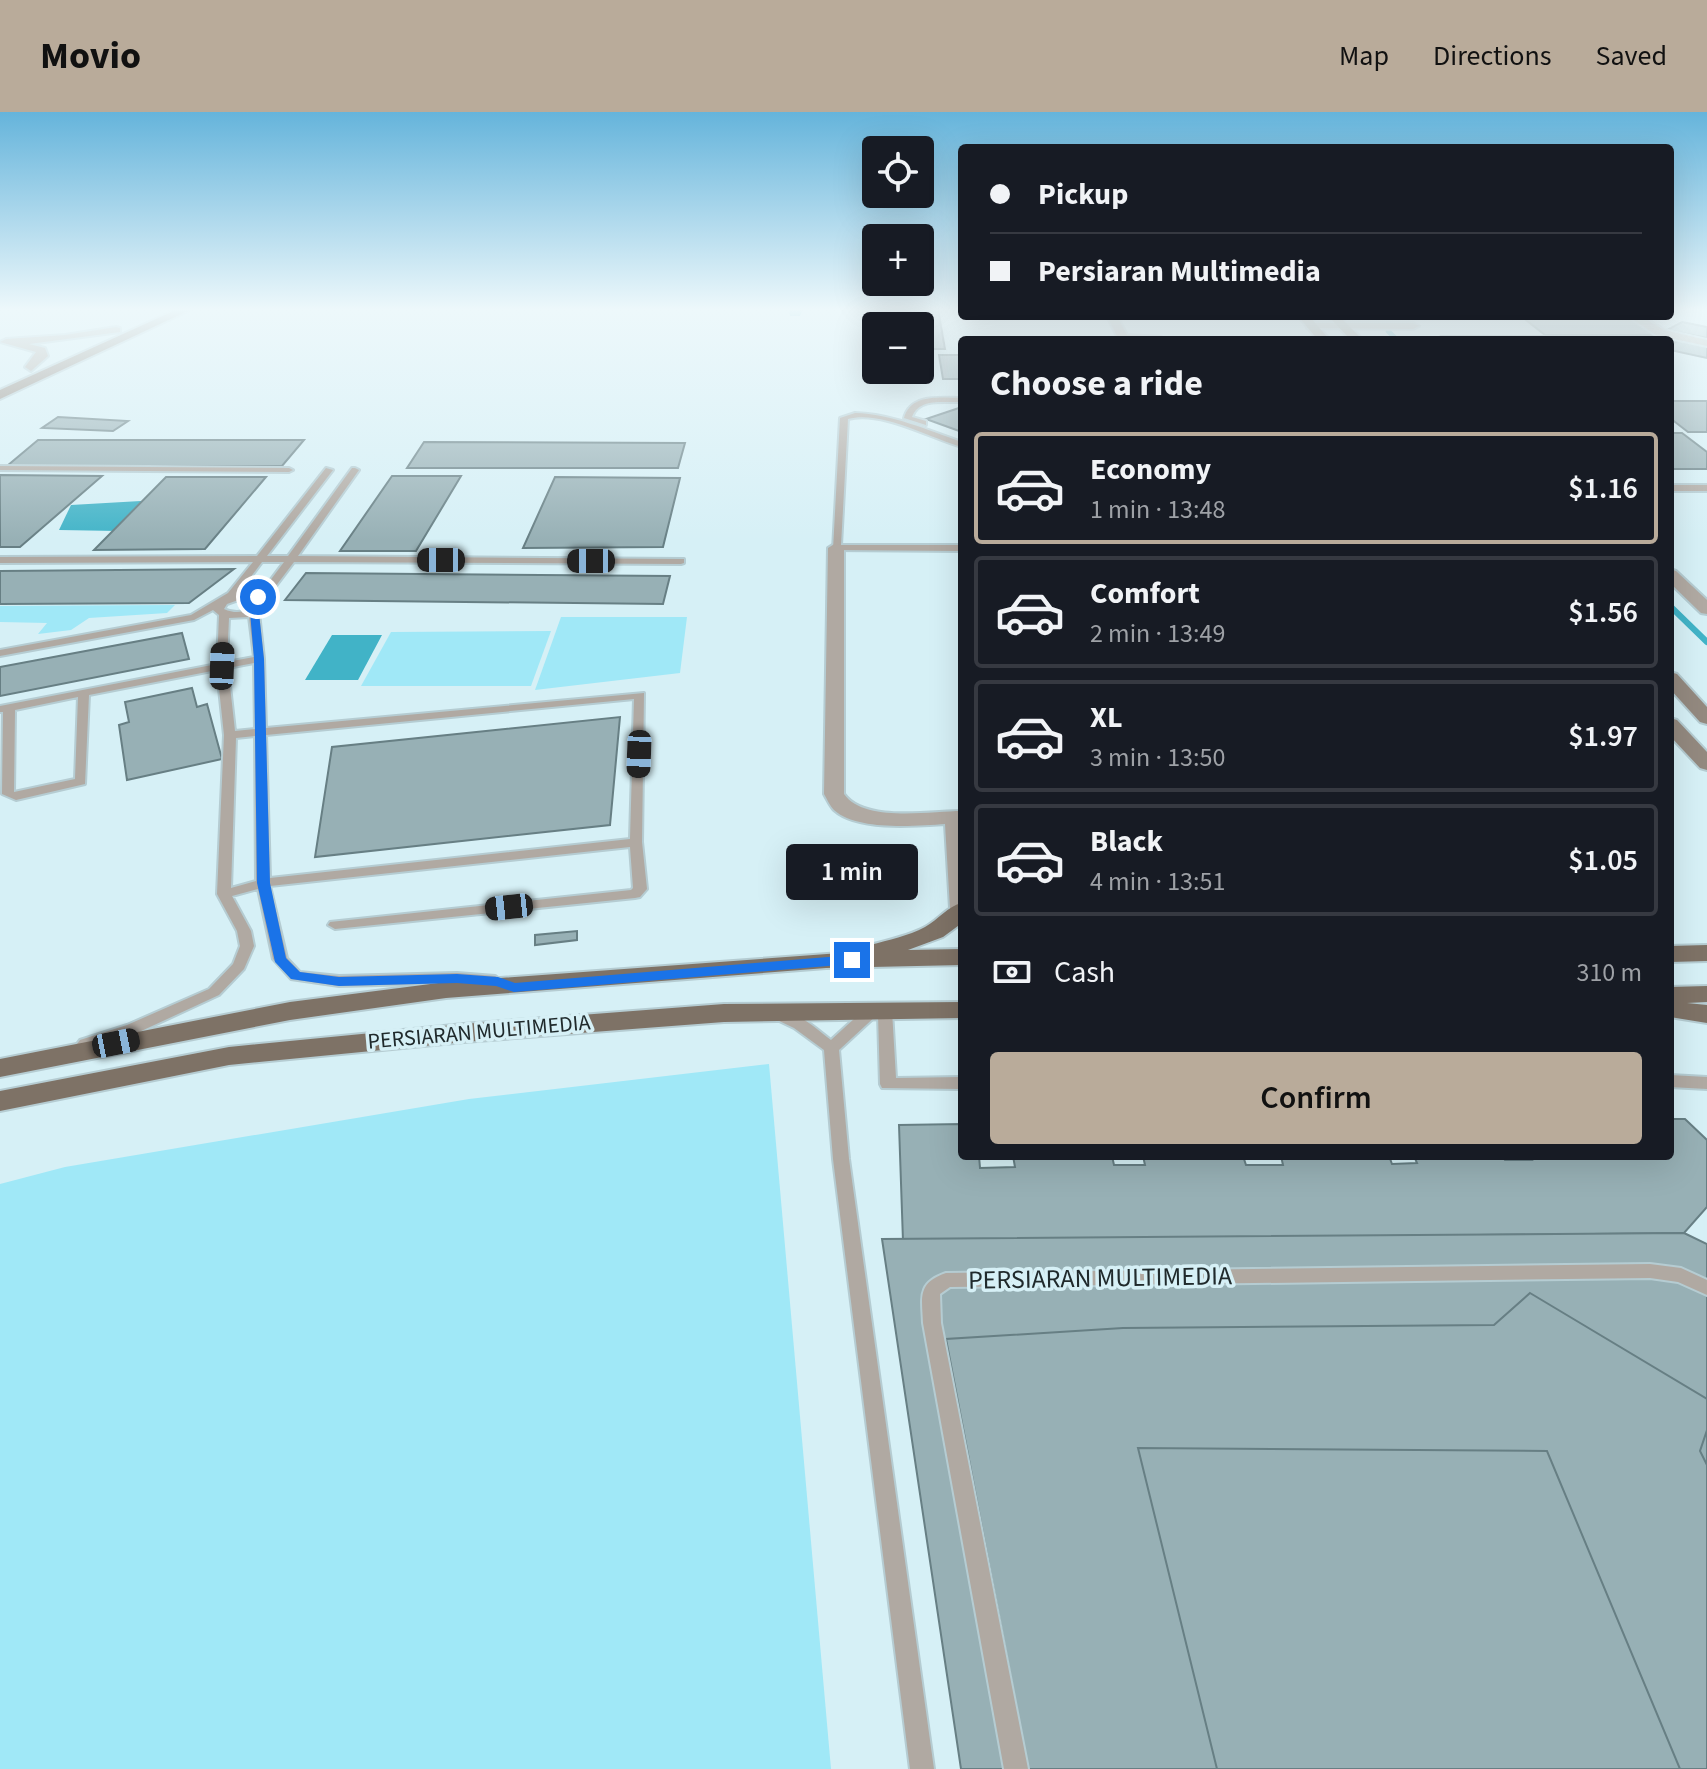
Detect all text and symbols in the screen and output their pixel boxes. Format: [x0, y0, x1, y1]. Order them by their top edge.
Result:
text: Movio [40, 29, 141, 83]
text: Map [1339, 36, 1389, 76]
text: Directions [1433, 36, 1552, 76]
text: Saved [1596, 36, 1667, 76]
map controls [862, 136, 934, 384]
button: locate [862, 136, 934, 208]
text: Pickup [1038, 173, 1128, 216]
button: + [862, 224, 934, 296]
text: Persiaran Multimedia [1038, 250, 1321, 293]
button: − [862, 312, 934, 384]
text: Choose a ride [990, 358, 1203, 409]
text: Economy [1090, 448, 1211, 491]
icon: car [994, 452, 1066, 524]
text: $1.16 [1568, 467, 1638, 510]
text: 1 min · 13:48 [1090, 491, 1225, 528]
car [417, 548, 465, 572]
car [567, 549, 615, 573]
text: Comfort [1090, 572, 1200, 615]
icon: car [994, 576, 1066, 648]
route start [240, 579, 276, 615]
text: $1.56 [1568, 591, 1638, 634]
text: 2 min · 13:49 [1090, 615, 1225, 652]
car [209, 642, 235, 690]
text: XL [1090, 696, 1123, 739]
icon: car [994, 700, 1066, 772]
text: $1.97 [1568, 715, 1638, 758]
car [626, 730, 652, 778]
text: 3 min · 13:50 [1090, 739, 1225, 776]
text: Black [1090, 820, 1163, 863]
icon: car [994, 824, 1066, 896]
text: $1.05 [1568, 839, 1638, 882]
callout: 1 min [786, 844, 918, 900]
text: 1 min [821, 853, 883, 890]
text: 4 min · 13:51 [1090, 863, 1225, 900]
car [484, 893, 534, 921]
route end [834, 942, 870, 978]
icon: cash [990, 950, 1034, 994]
text: Cash [1054, 951, 1115, 994]
text: 310 m [1576, 954, 1642, 991]
street label: PERSIARAN MULTIMEDIA [366, 1006, 592, 1058]
car [90, 1027, 142, 1059]
button: Confirm [990, 1052, 1642, 1144]
street label: PERSIARAN MULTIMEDIA [968, 1257, 1233, 1299]

